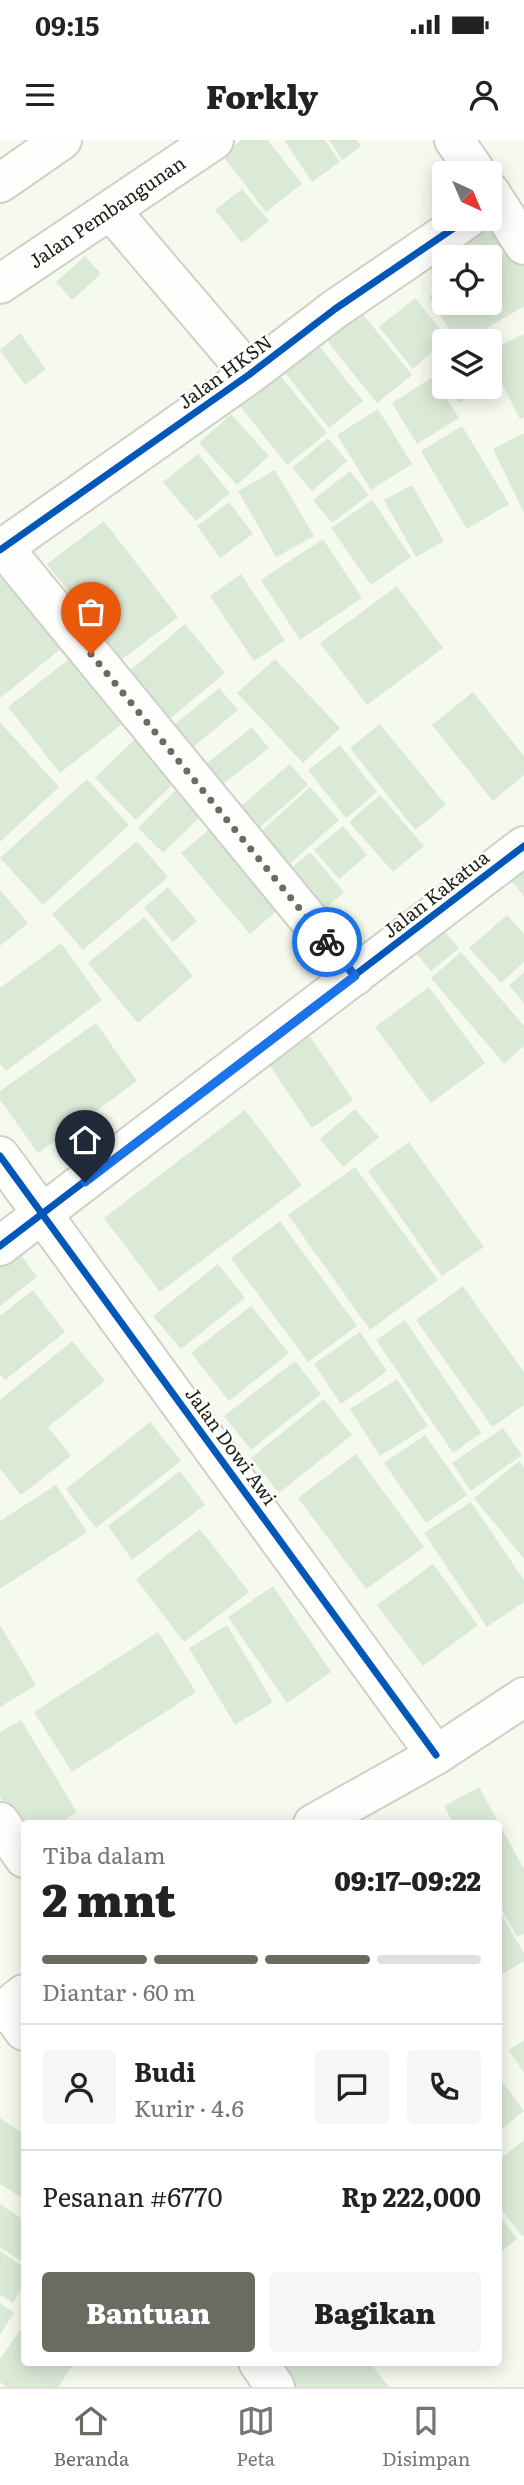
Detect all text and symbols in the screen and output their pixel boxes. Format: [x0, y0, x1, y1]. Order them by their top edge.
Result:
text: 09:15 [35, 5, 99, 44]
text: Forkly [206, 71, 318, 119]
icon: menu [21, 76, 59, 114]
icon: person [465, 76, 503, 114]
street label: Jalan Pembangunan [22, 148, 190, 274]
north arrow [432, 161, 502, 231]
map controls [432, 161, 502, 399]
button: locate [432, 245, 502, 315]
street label: Jalan HKSN [172, 327, 277, 415]
button: layers [432, 329, 502, 399]
pin [61, 582, 121, 654]
icon: bag [72, 593, 110, 631]
street label: Jalan Kakatua [376, 842, 495, 944]
courier [292, 907, 362, 977]
icon: bike [308, 923, 346, 961]
pin [55, 1110, 115, 1182]
icon: home [66, 1121, 104, 1159]
street label: Jalan Dowi Awi [179, 1381, 284, 1510]
text: Tiba dalam [42, 1837, 166, 1871]
text: 09:17–09:22 [334, 1860, 481, 1899]
text: 2 mnt [42, 1863, 176, 1931]
text: Diantar · 60 m [42, 1974, 195, 2008]
button: person [42, 2050, 116, 2124]
button: chat [315, 2050, 389, 2124]
button: phone [407, 2050, 481, 2124]
text: Budi [134, 2051, 196, 2090]
text: Kurir · 4.6 [134, 2090, 244, 2124]
text: Pesanan #6770 [42, 2176, 223, 2215]
text: Rp 222,000 [341, 2176, 481, 2215]
button: Bantuan [42, 2272, 255, 2352]
button: Bagikan [269, 2272, 481, 2352]
tab: Beranda [54, 2402, 129, 2472]
tab: Peta [236, 2402, 275, 2472]
tab: Disimpan [382, 2402, 470, 2472]

